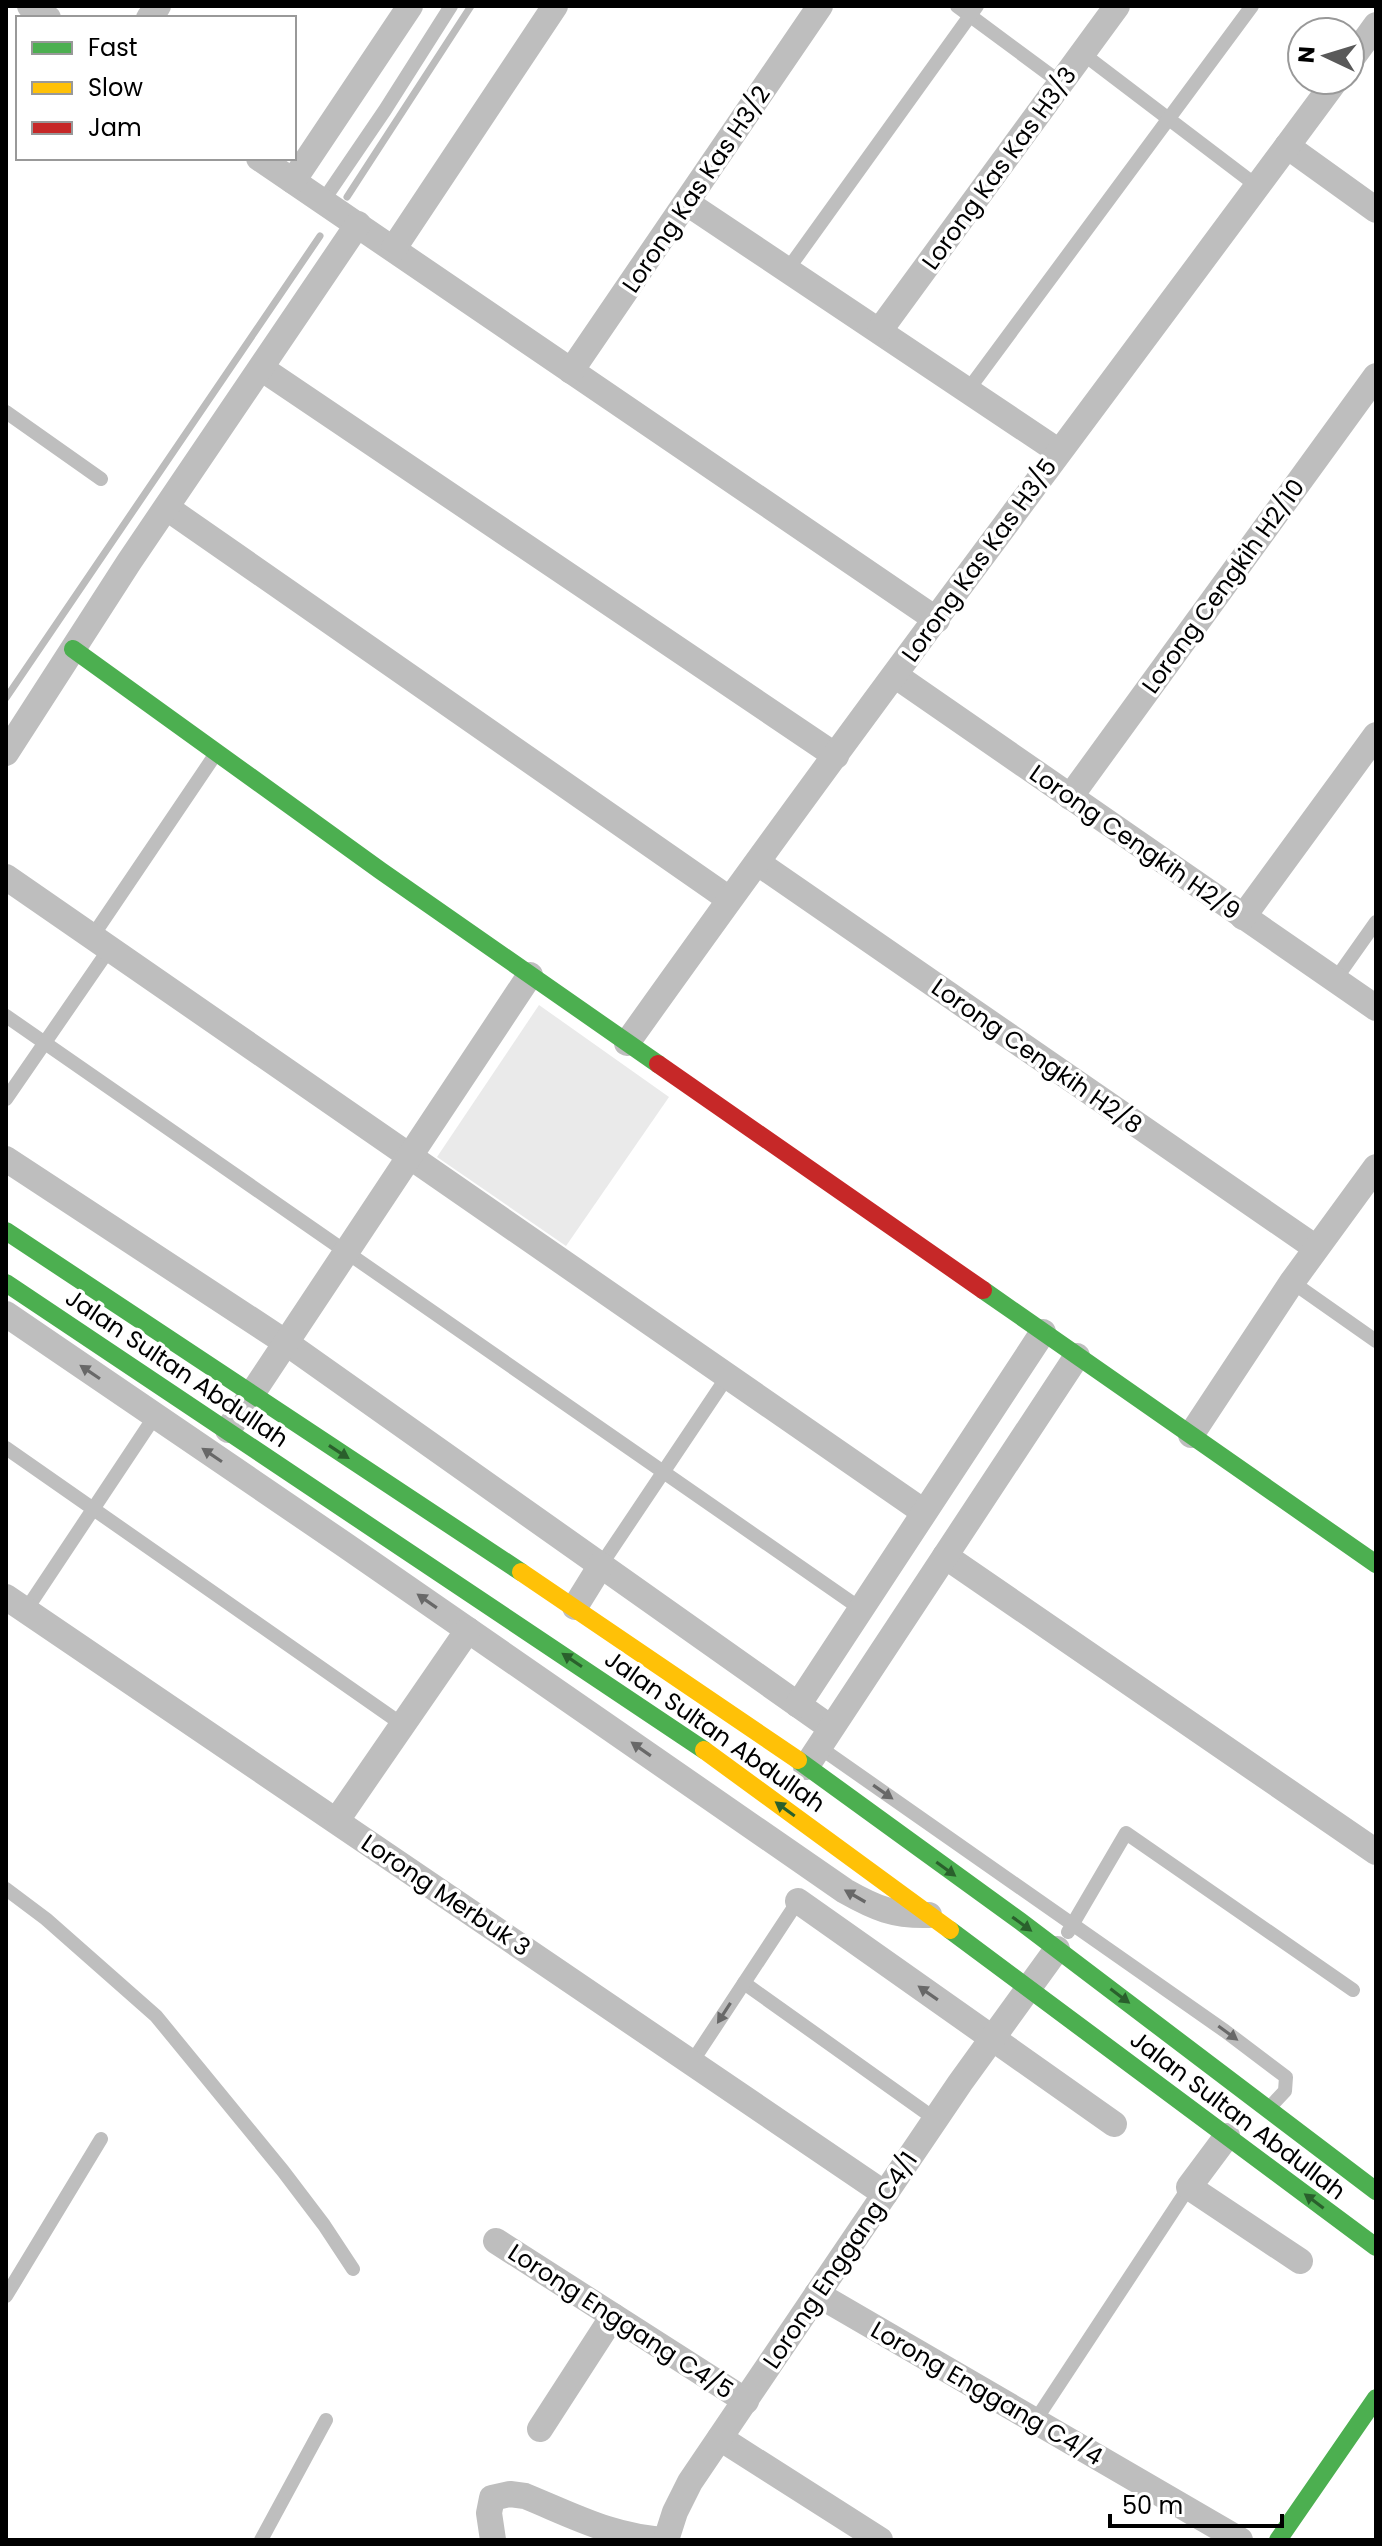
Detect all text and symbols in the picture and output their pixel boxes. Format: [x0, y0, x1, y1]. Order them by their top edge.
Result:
legend [16, 16, 296, 160]
north arrow [1286, 16, 1366, 96]
text: Fast [88, 31, 138, 64]
text: N [1291, 45, 1323, 64]
street label: Lorong Kas Kas H3/3 [914, 60, 1084, 276]
text: Slow [88, 71, 143, 104]
street label: Lorong Kas Kas H3/2 [614, 79, 778, 299]
text: Jam [88, 111, 142, 144]
street label: Lorong Kas Kas H3/5 [894, 451, 1064, 669]
street label: Lorong Cengkih H2/10 [1134, 472, 1312, 700]
street label: Lorong Cengkih H2/9 [1023, 757, 1247, 927]
street label: Lorong Cengkih H2/8 [925, 971, 1149, 1141]
street label: Jalan Sultan Abdullah [59, 1281, 295, 1455]
one-way arrow [80, 1365, 101, 1380]
one-way arrow [328, 1444, 350, 1458]
one-way arrow [201, 1448, 223, 1463]
one-way arrow [417, 1594, 438, 1609]
street label: Jalan Sultan Abdullah [598, 1642, 832, 1820]
one-way arrow [562, 1653, 583, 1668]
one-way arrow [630, 1742, 651, 1757]
one-way arrow [872, 1784, 894, 1800]
one-way arrow [775, 1802, 796, 1817]
street label: Lorong Merbuk 3 [355, 1826, 537, 1964]
one-way arrow [935, 1860, 956, 1876]
one-way arrow [844, 1889, 866, 1903]
one-way arrow [1011, 1916, 1033, 1932]
one-way arrow [918, 1986, 939, 2002]
one-way arrow [1110, 1987, 1130, 2003]
one-way arrow [717, 2003, 732, 2024]
street label: Jalan Sultan Abdullah [1123, 2023, 1353, 2207]
one-way arrow [1217, 2025, 1238, 2041]
street label: Lorong Enggang C4/1 [755, 2145, 925, 2375]
one-way arrow [1303, 2193, 1324, 2209]
street label: Lorong Enggang C4/5 [502, 2236, 740, 2406]
street label: Lorong Enggang C4/4 [865, 2313, 1109, 2473]
scale bar [1110, 2478, 1282, 2528]
text: 50 m [1122, 2489, 1183, 2522]

